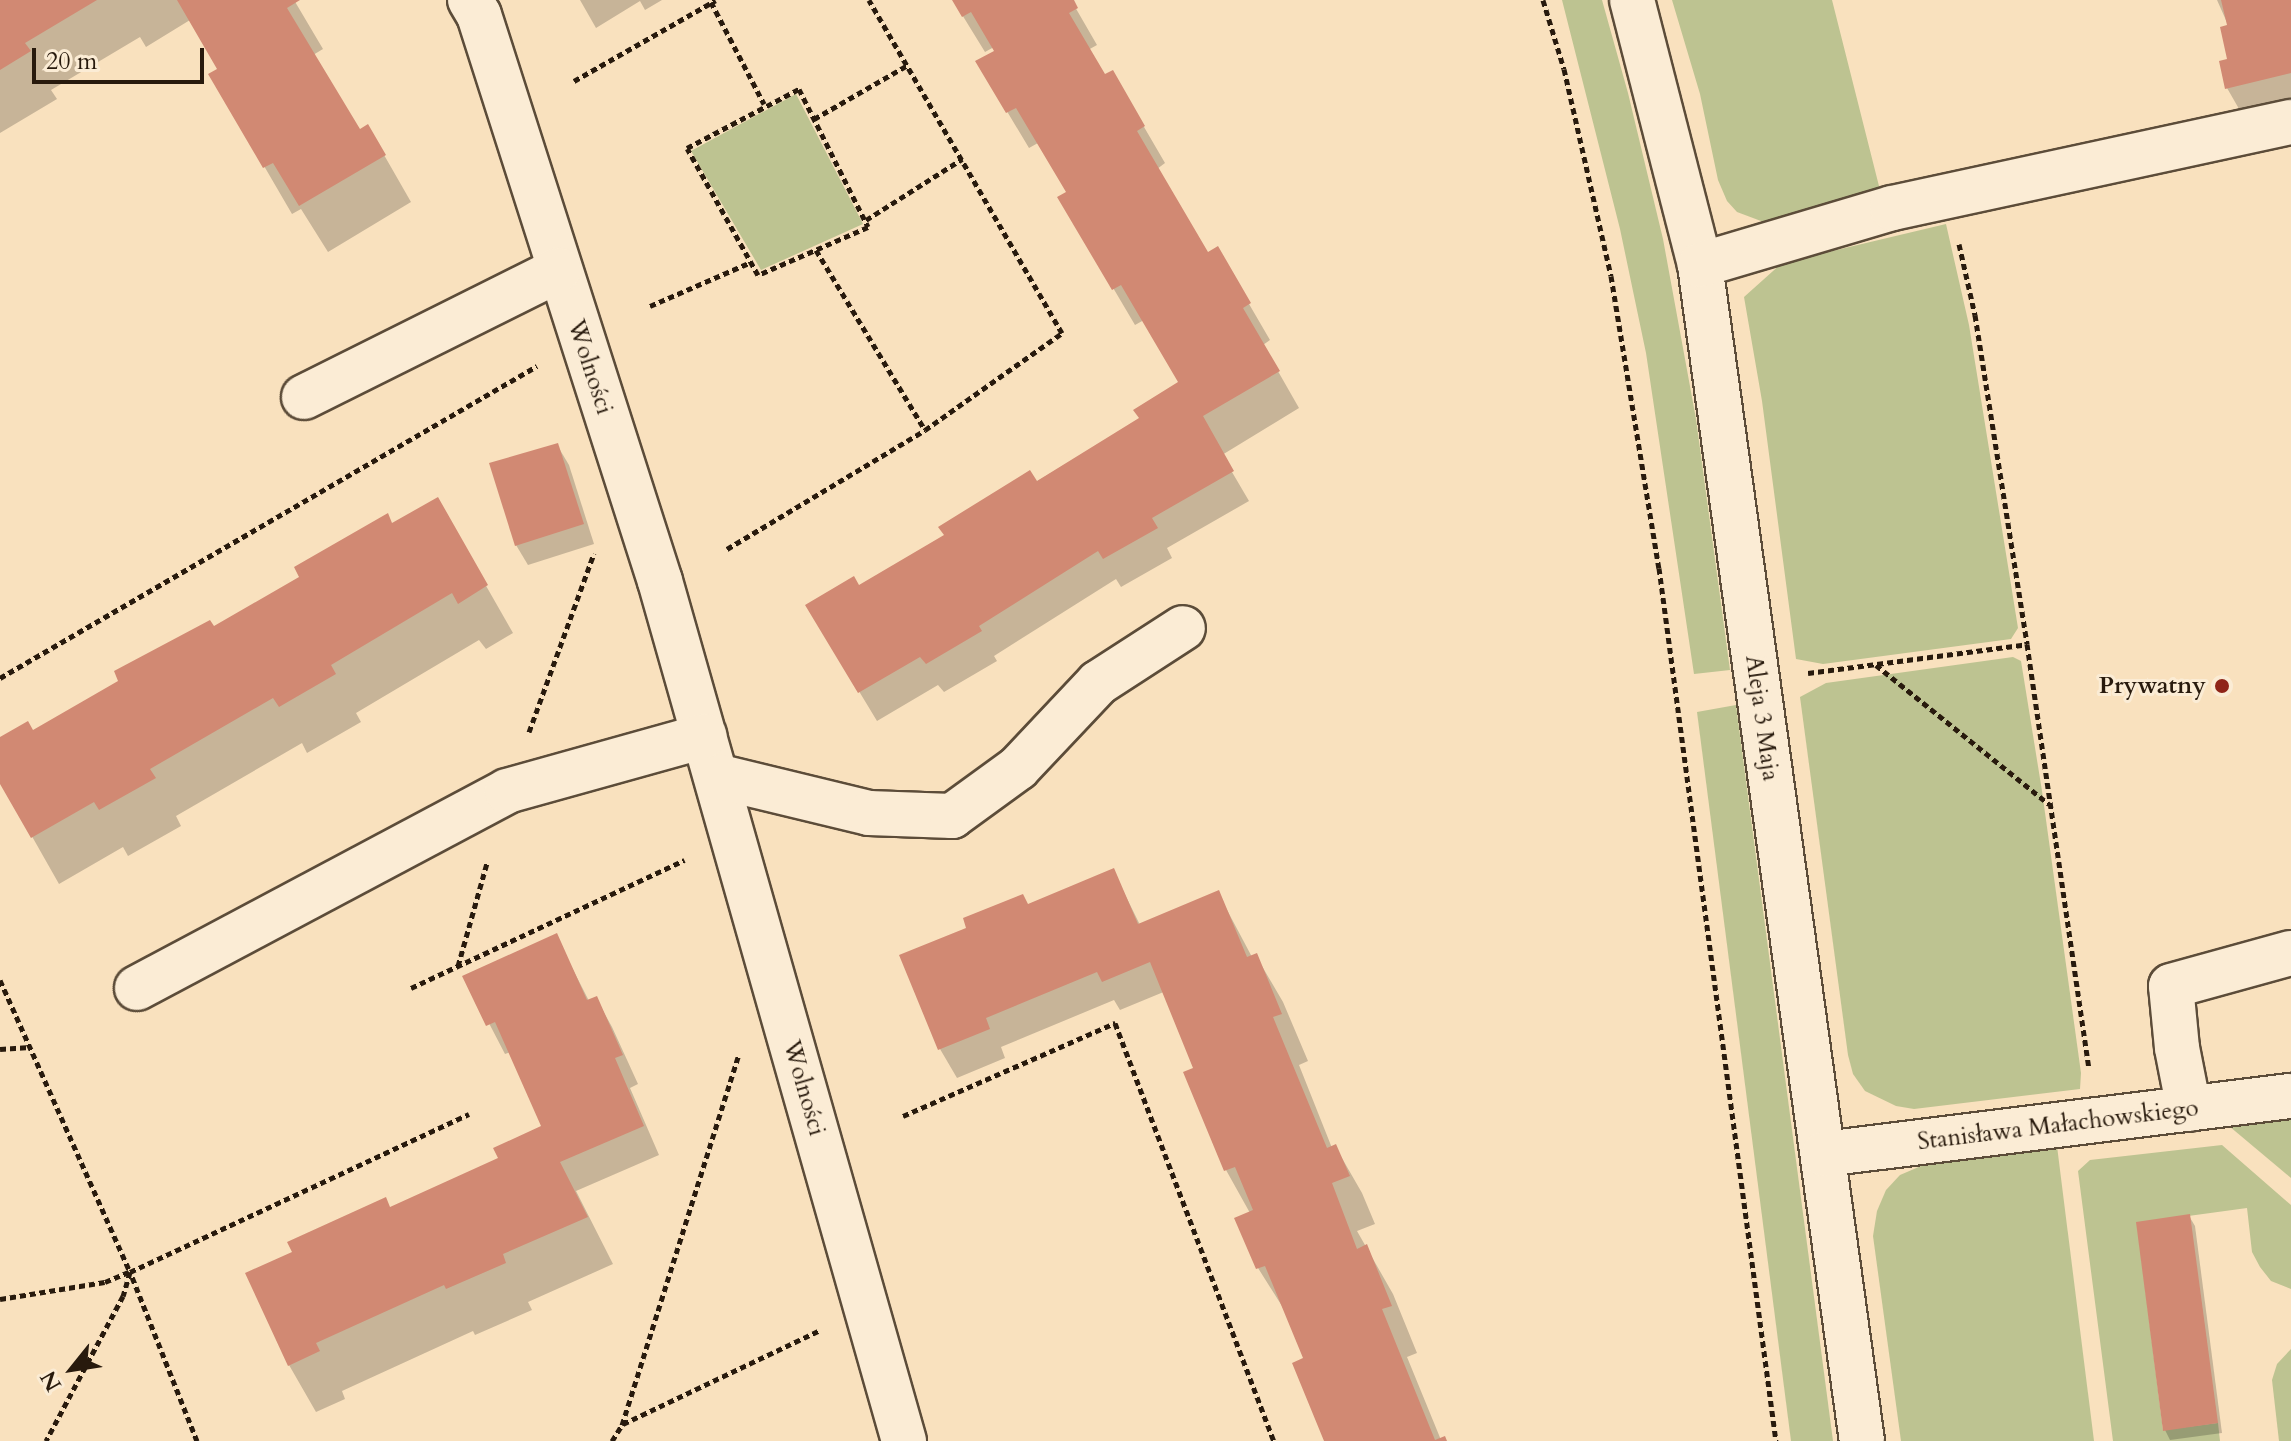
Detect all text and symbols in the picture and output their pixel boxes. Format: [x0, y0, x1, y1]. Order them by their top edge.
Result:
scale bar [36, 32, 208, 82]
text: 20 m [46, 45, 97, 78]
street label: Wolności [561, 316, 619, 418]
street label: Aleja 3 Maja [1739, 653, 1785, 783]
place label: Prywatny [2099, 672, 2206, 700]
marker: Prywatny [2213, 677, 2231, 695]
street label: Wolności [777, 1037, 831, 1139]
street label: Stanisława Małachowskiego [1916, 1093, 2200, 1157]
north arrow [32, 1329, 112, 1409]
text: N [33, 1365, 69, 1397]

